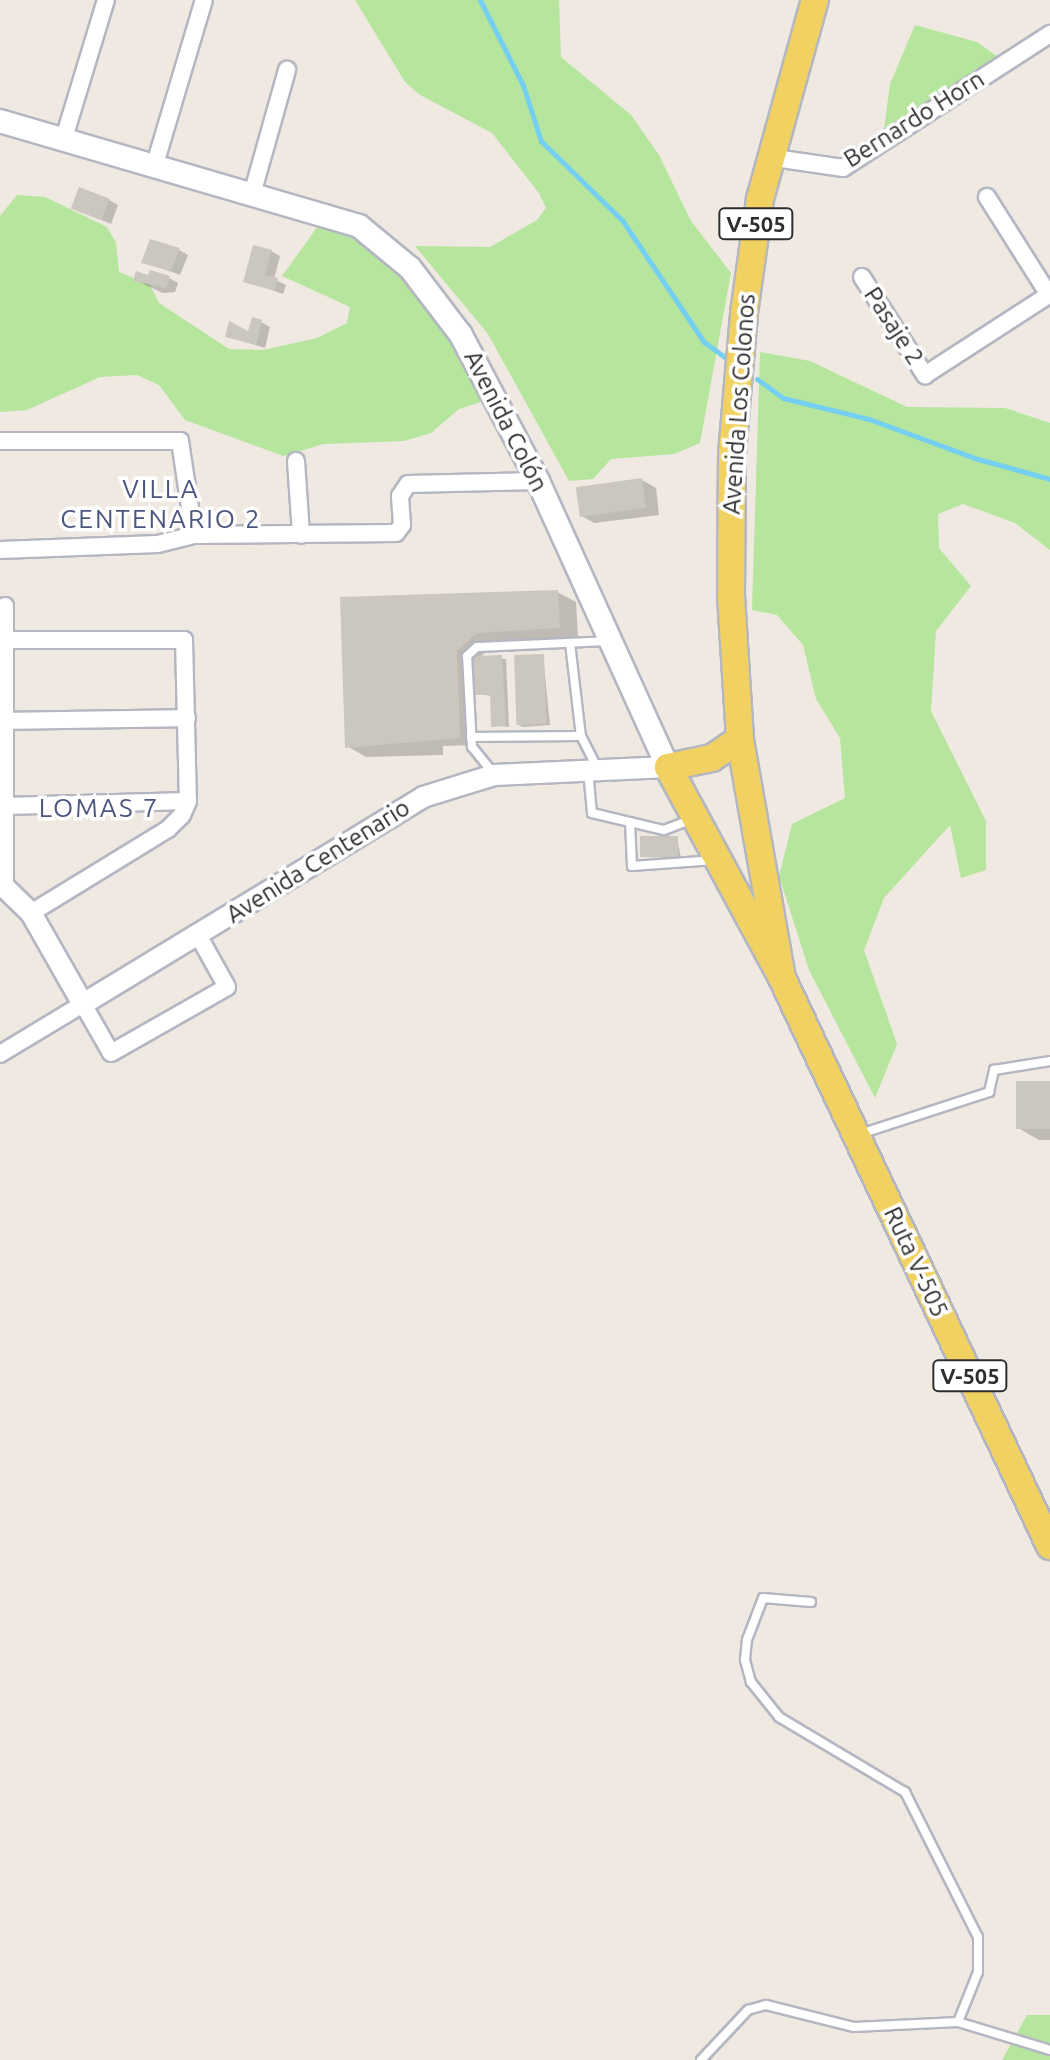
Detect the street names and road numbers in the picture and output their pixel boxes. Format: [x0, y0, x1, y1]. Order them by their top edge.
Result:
street label: Bernardo Horn [839, 64, 989, 174]
road number: V-505 [718, 206, 794, 242]
street label: Pasaje 2 [858, 282, 930, 370]
street label: Avenida Los Colonos [717, 293, 761, 515]
street label: Avenida Colón [458, 346, 554, 496]
street label: Avenida Centenario [221, 793, 415, 929]
street label: Ruta V-505 [878, 1202, 954, 1322]
road number: V-505 [932, 1358, 1008, 1394]

